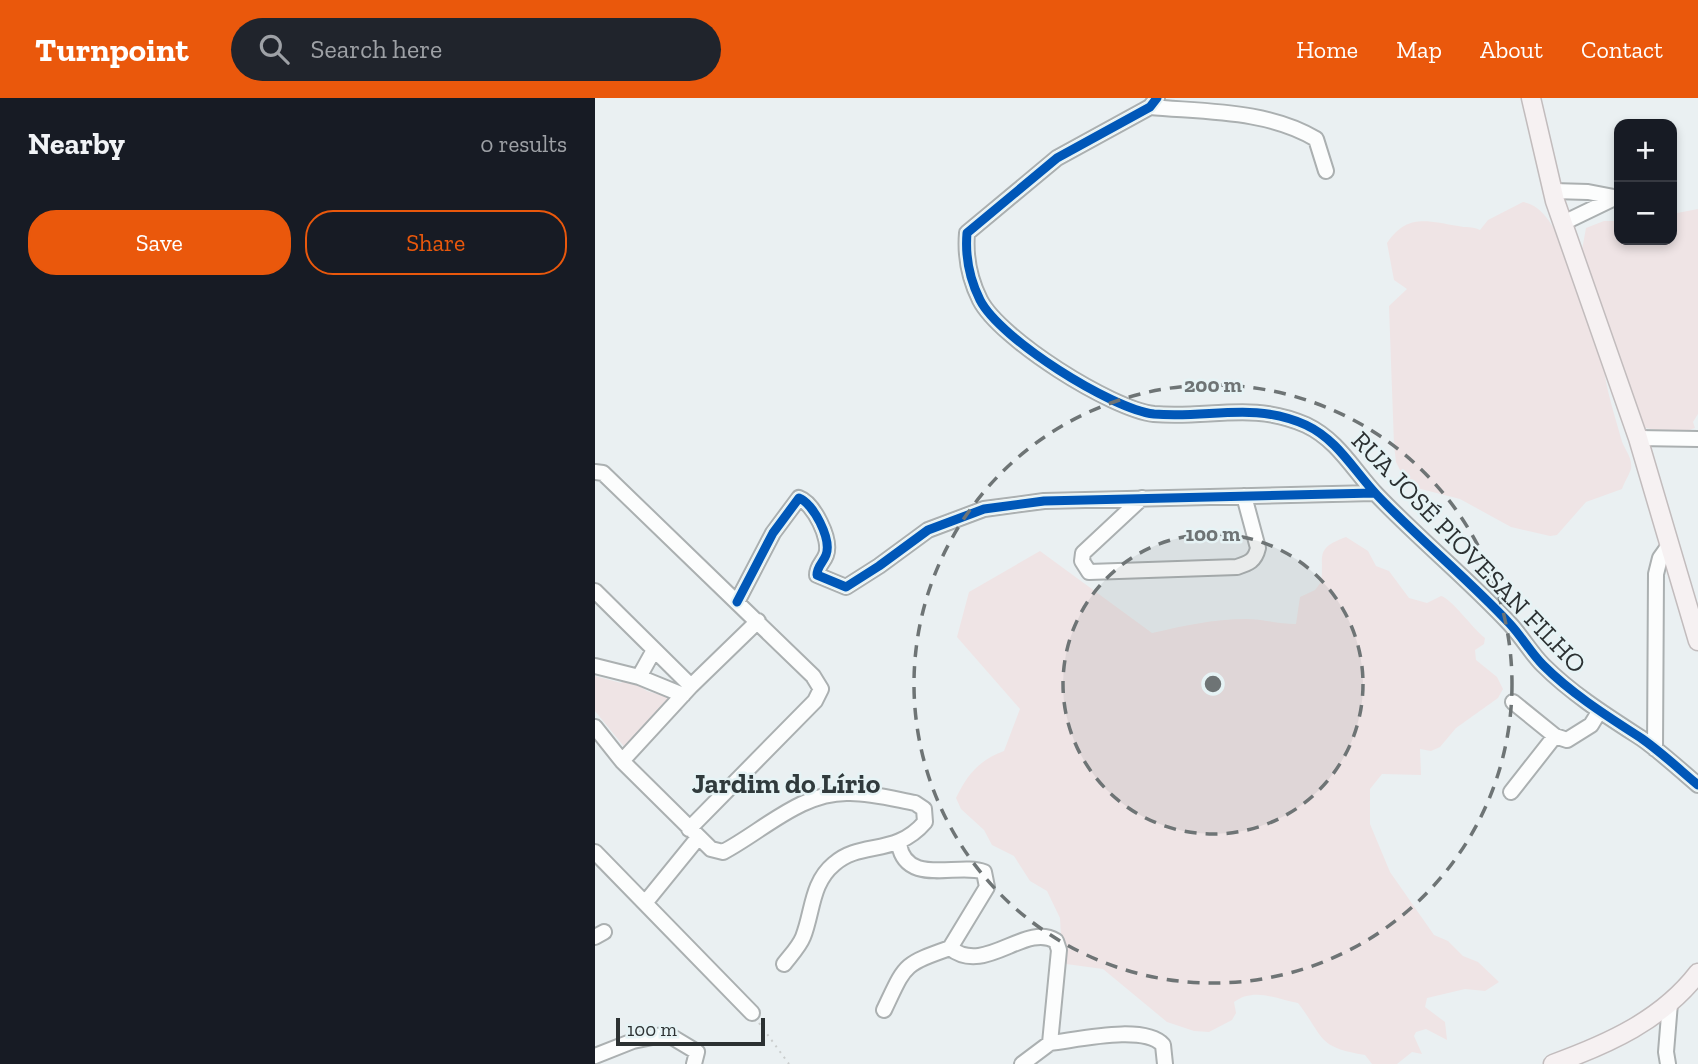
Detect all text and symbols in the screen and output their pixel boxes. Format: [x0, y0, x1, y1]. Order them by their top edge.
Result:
search box [231, 18, 721, 81]
text: Turnpoint [35, 30, 189, 69]
icon: search [255, 30, 293, 68]
text: Search here [311, 33, 442, 65]
text: Home [1296, 35, 1358, 64]
text: Map [1396, 35, 1442, 64]
text: About [1480, 35, 1543, 64]
text: Contact [1581, 35, 1663, 64]
map controls [1614, 119, 1677, 245]
button: + [1614, 119, 1677, 182]
text: Nearby [28, 126, 125, 162]
text: 0 results [480, 130, 567, 158]
button: − [1614, 182, 1677, 245]
button: Save [28, 210, 291, 275]
button: Share [305, 210, 567, 275]
text: 200 m [1184, 372, 1242, 397]
street label: RUA JOSÉ PIOVESAN FILHO [1345, 424, 1593, 680]
text: 100 m [1186, 521, 1241, 546]
centre of rings [1201, 672, 1225, 696]
district label: Jardim do Lírio [692, 767, 881, 800]
scale bar [616, 1015, 765, 1047]
text: 100 m [627, 1018, 677, 1041]

